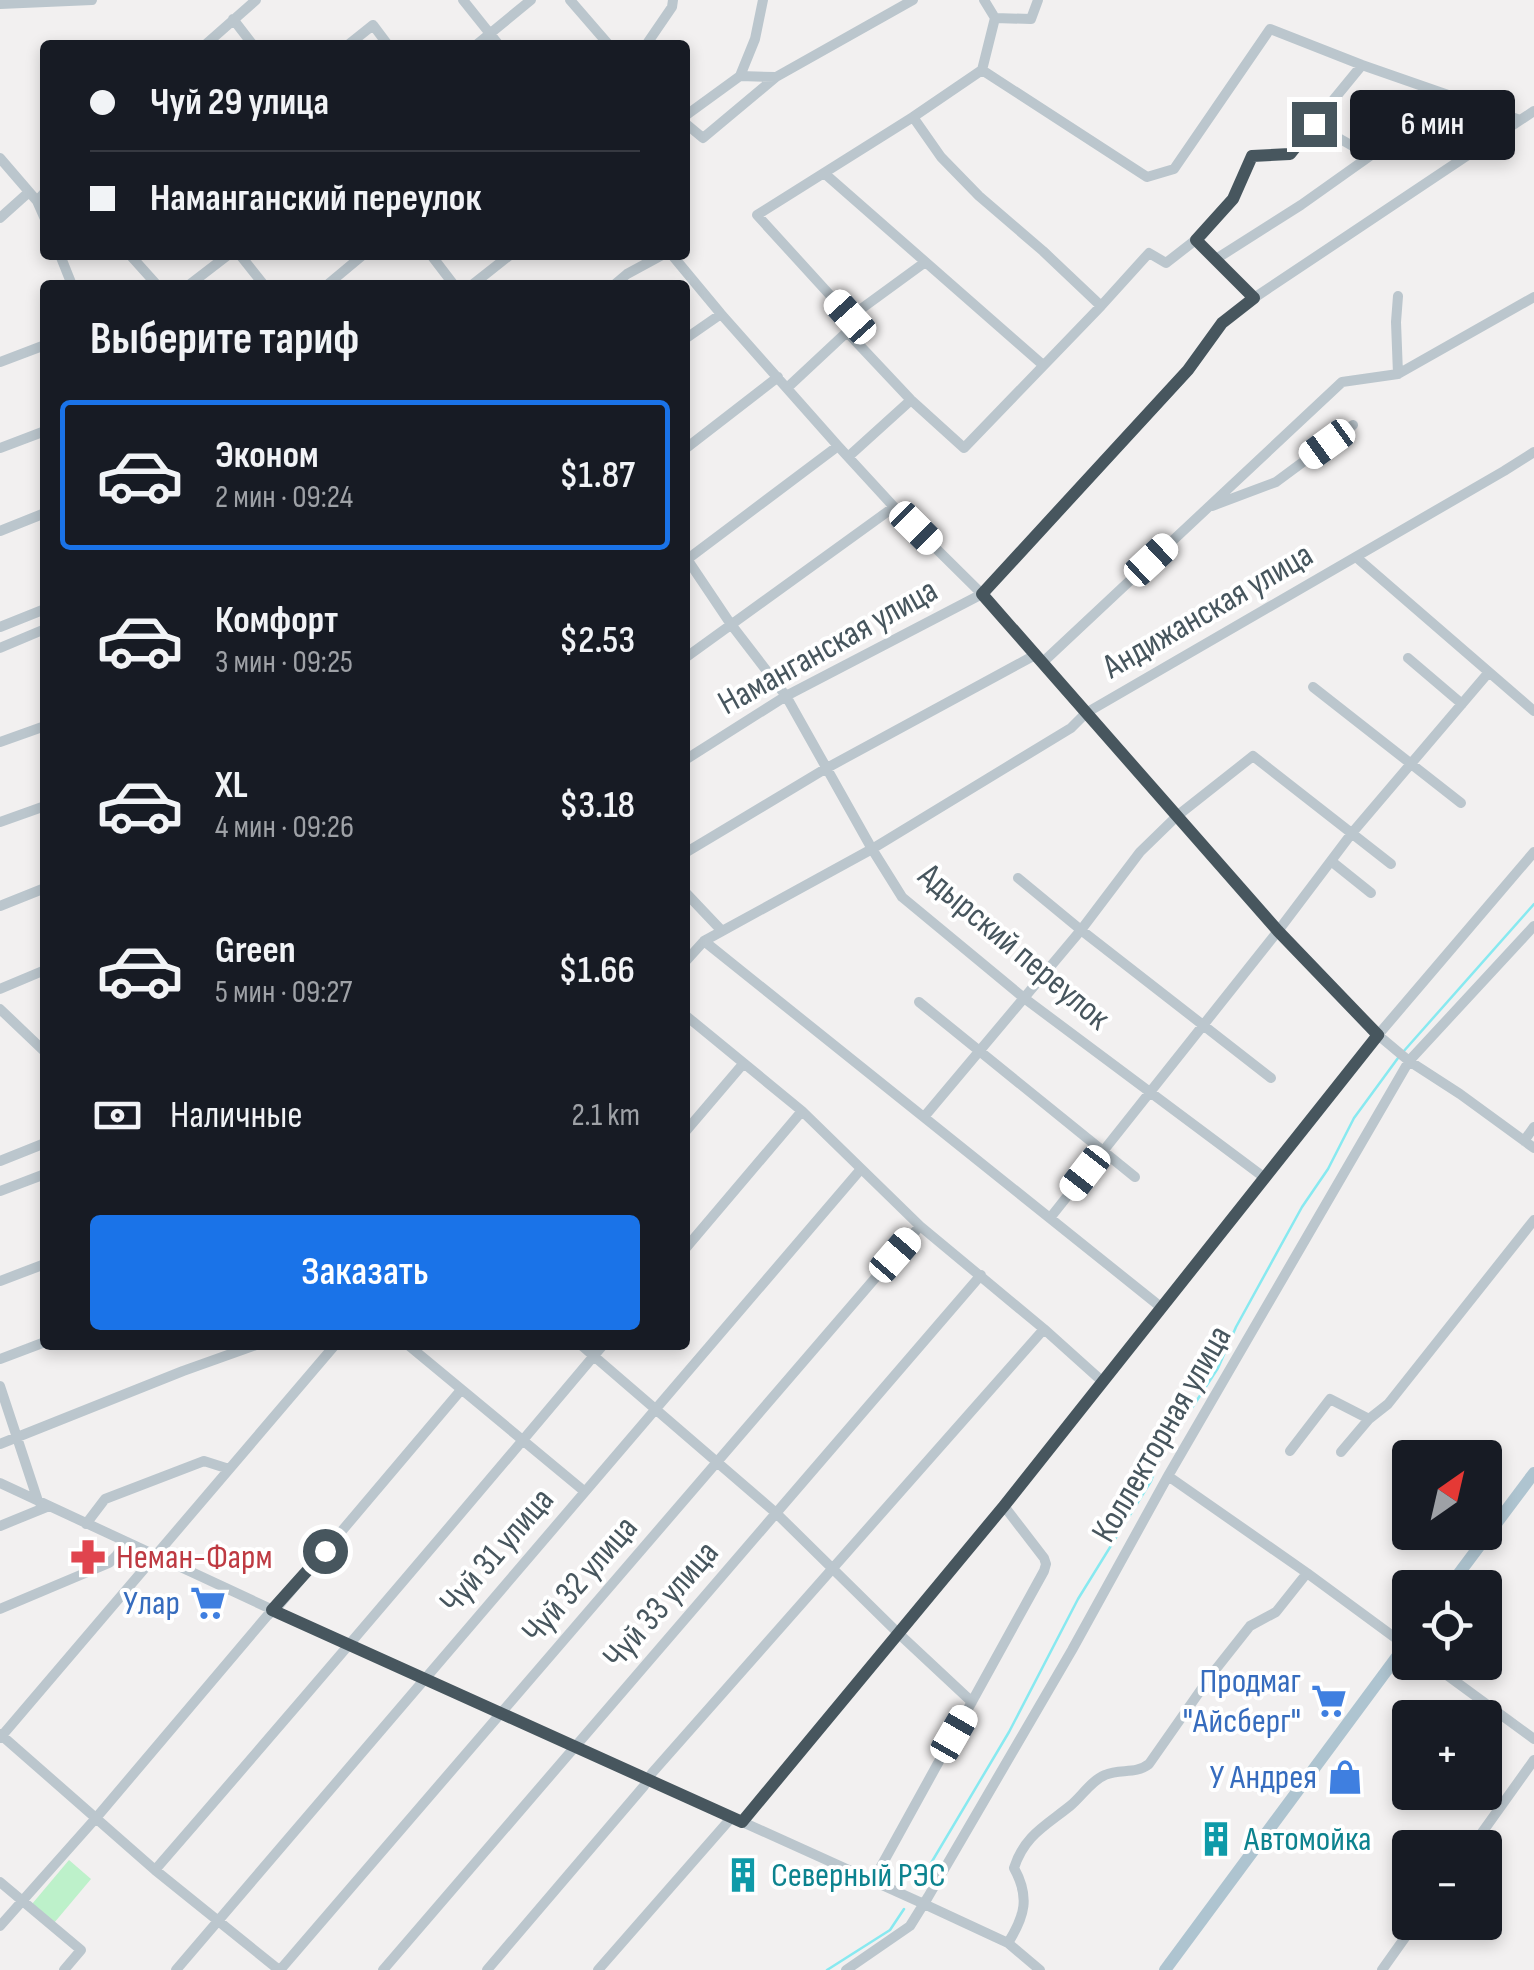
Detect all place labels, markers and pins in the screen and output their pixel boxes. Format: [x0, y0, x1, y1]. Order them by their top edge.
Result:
place label: Неман-Фарм [116, 1536, 273, 1579]
pharmacy icon: Неман-Фарм [69, 1538, 107, 1576]
place label: Улар [123, 1582, 180, 1625]
supermarket icon: Улар [189, 1584, 227, 1622]
place label: Продмаг "Айсберг" [1183, 1660, 1301, 1743]
supermarket icon: Продмаг "Айсберг" [1310, 1682, 1348, 1720]
place label: У Андрея [1210, 1756, 1317, 1799]
shop icon: У Андрея [1326, 1758, 1364, 1796]
place label: Автомойка [1243, 1818, 1372, 1861]
building icon: Автомойка [1197, 1820, 1235, 1858]
place label: Северный РЭС [771, 1854, 946, 1897]
building icon: Северный РЭС [724, 1856, 762, 1894]

